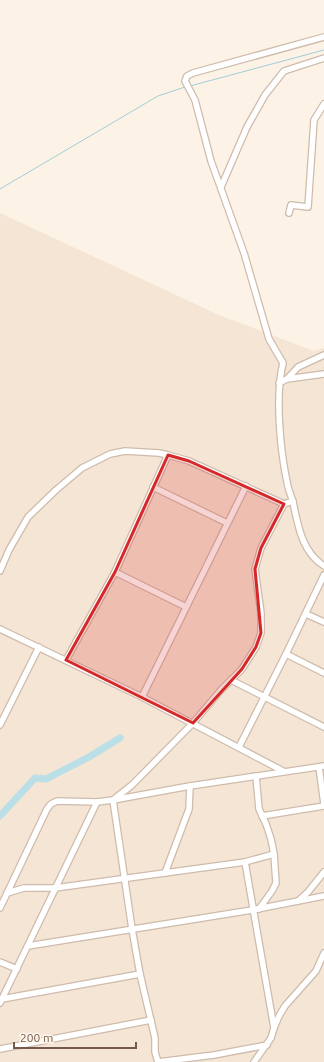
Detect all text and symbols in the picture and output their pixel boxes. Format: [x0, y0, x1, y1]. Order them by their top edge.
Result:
scale bar [14, 1024, 136, 1050]
text: 200 m [20, 1031, 53, 1044]

